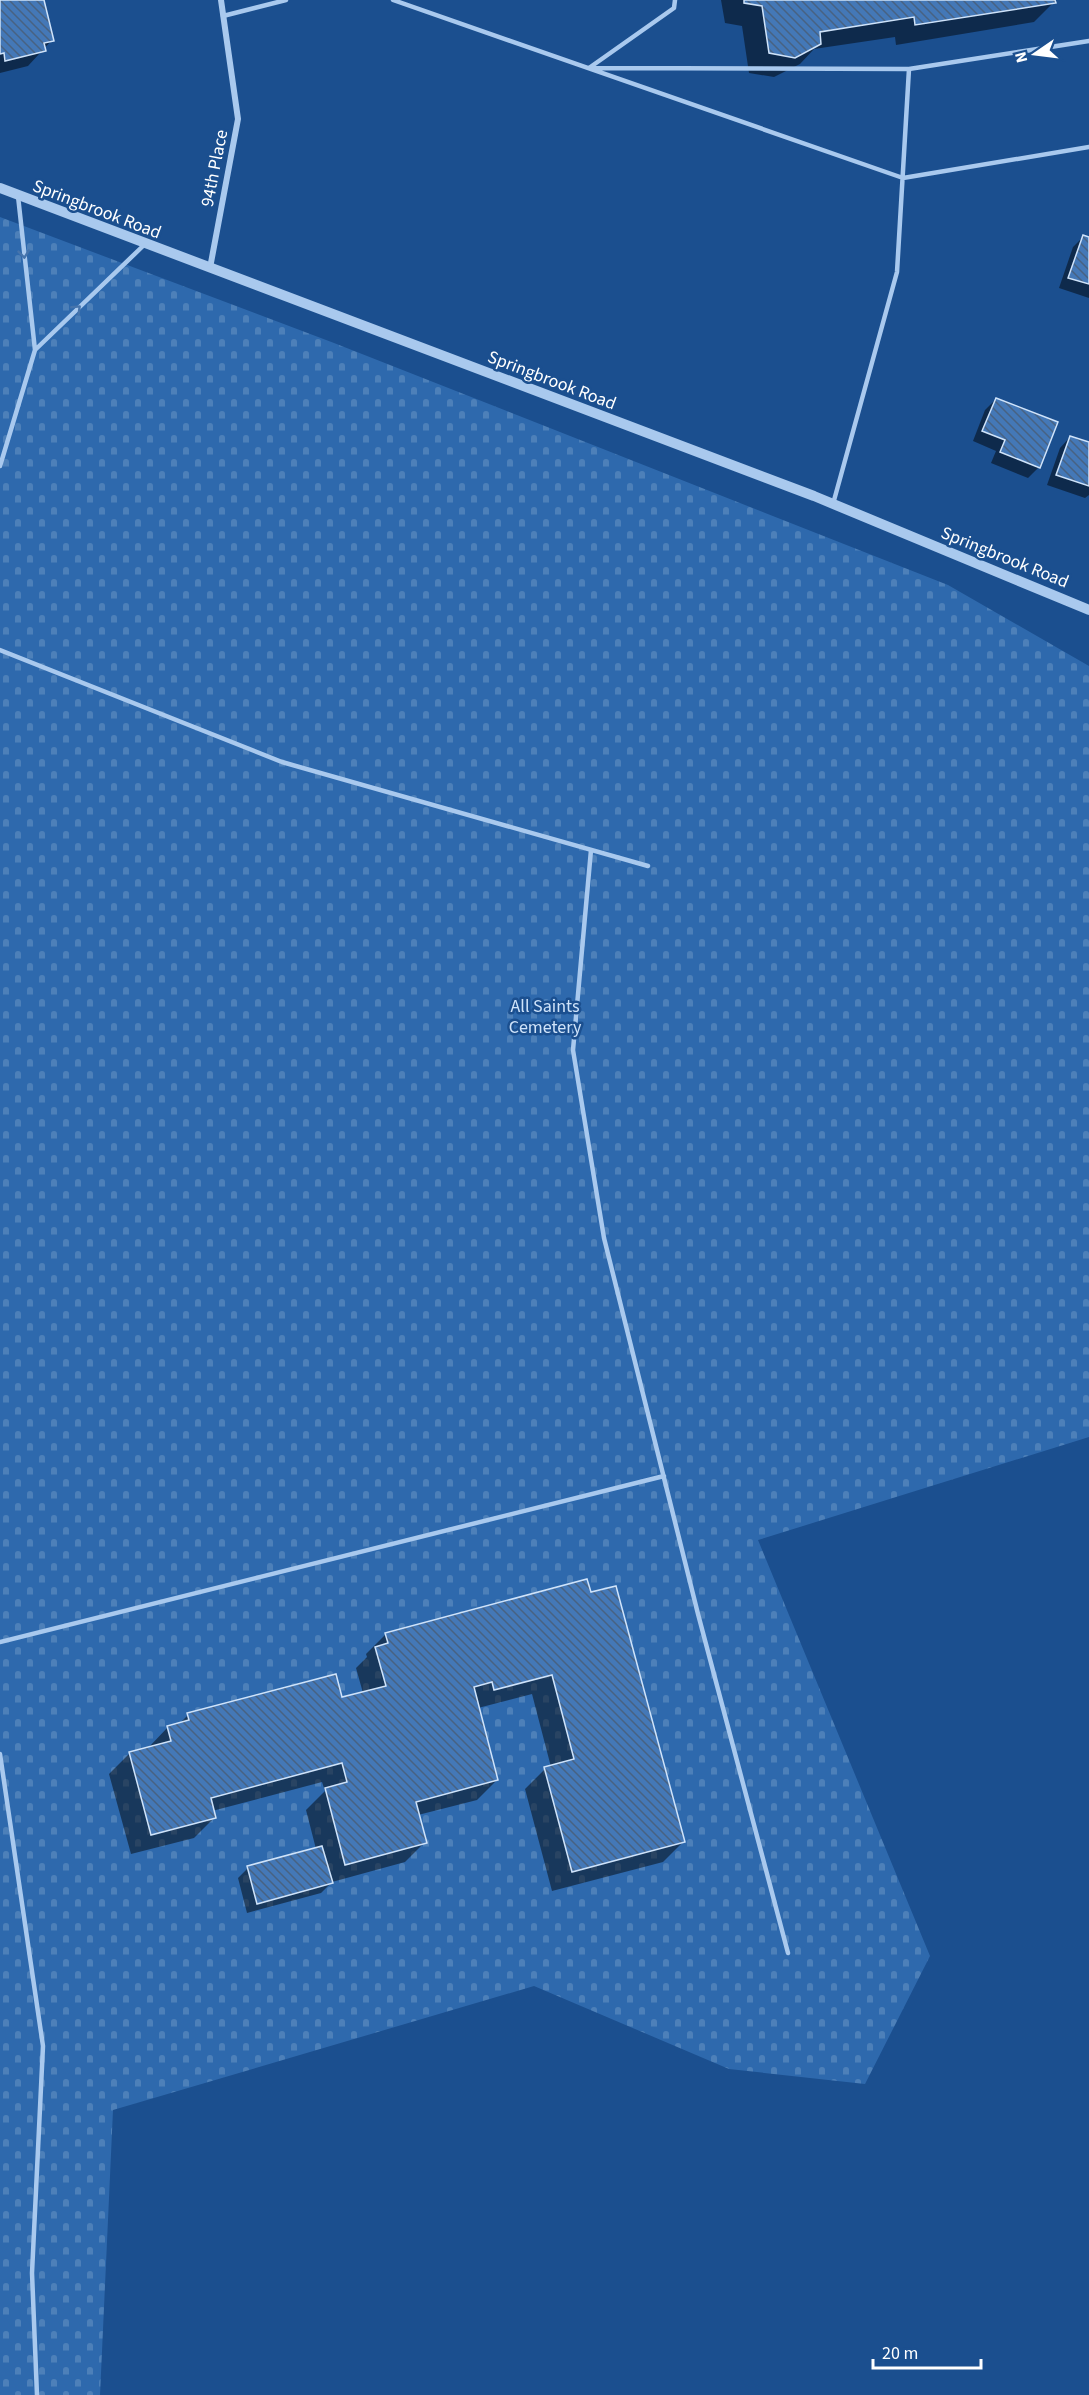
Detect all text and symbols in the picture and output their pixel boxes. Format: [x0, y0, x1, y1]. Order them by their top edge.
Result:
north arrow [1005, 24, 1065, 84]
text: N [1009, 50, 1033, 65]
street label: 94th Place [195, 127, 234, 209]
street label: Springbrook Road [29, 173, 165, 245]
one-way arrow [17, 249, 30, 259]
one-way arrow [70, 306, 81, 317]
street label: Springbrook Road [484, 344, 620, 416]
street label: Springbrook Road [937, 520, 1072, 595]
park label: All Saints Cemetery [509, 994, 582, 1040]
scale bar [873, 2332, 981, 2370]
text: 20 m [882, 2341, 918, 2366]

